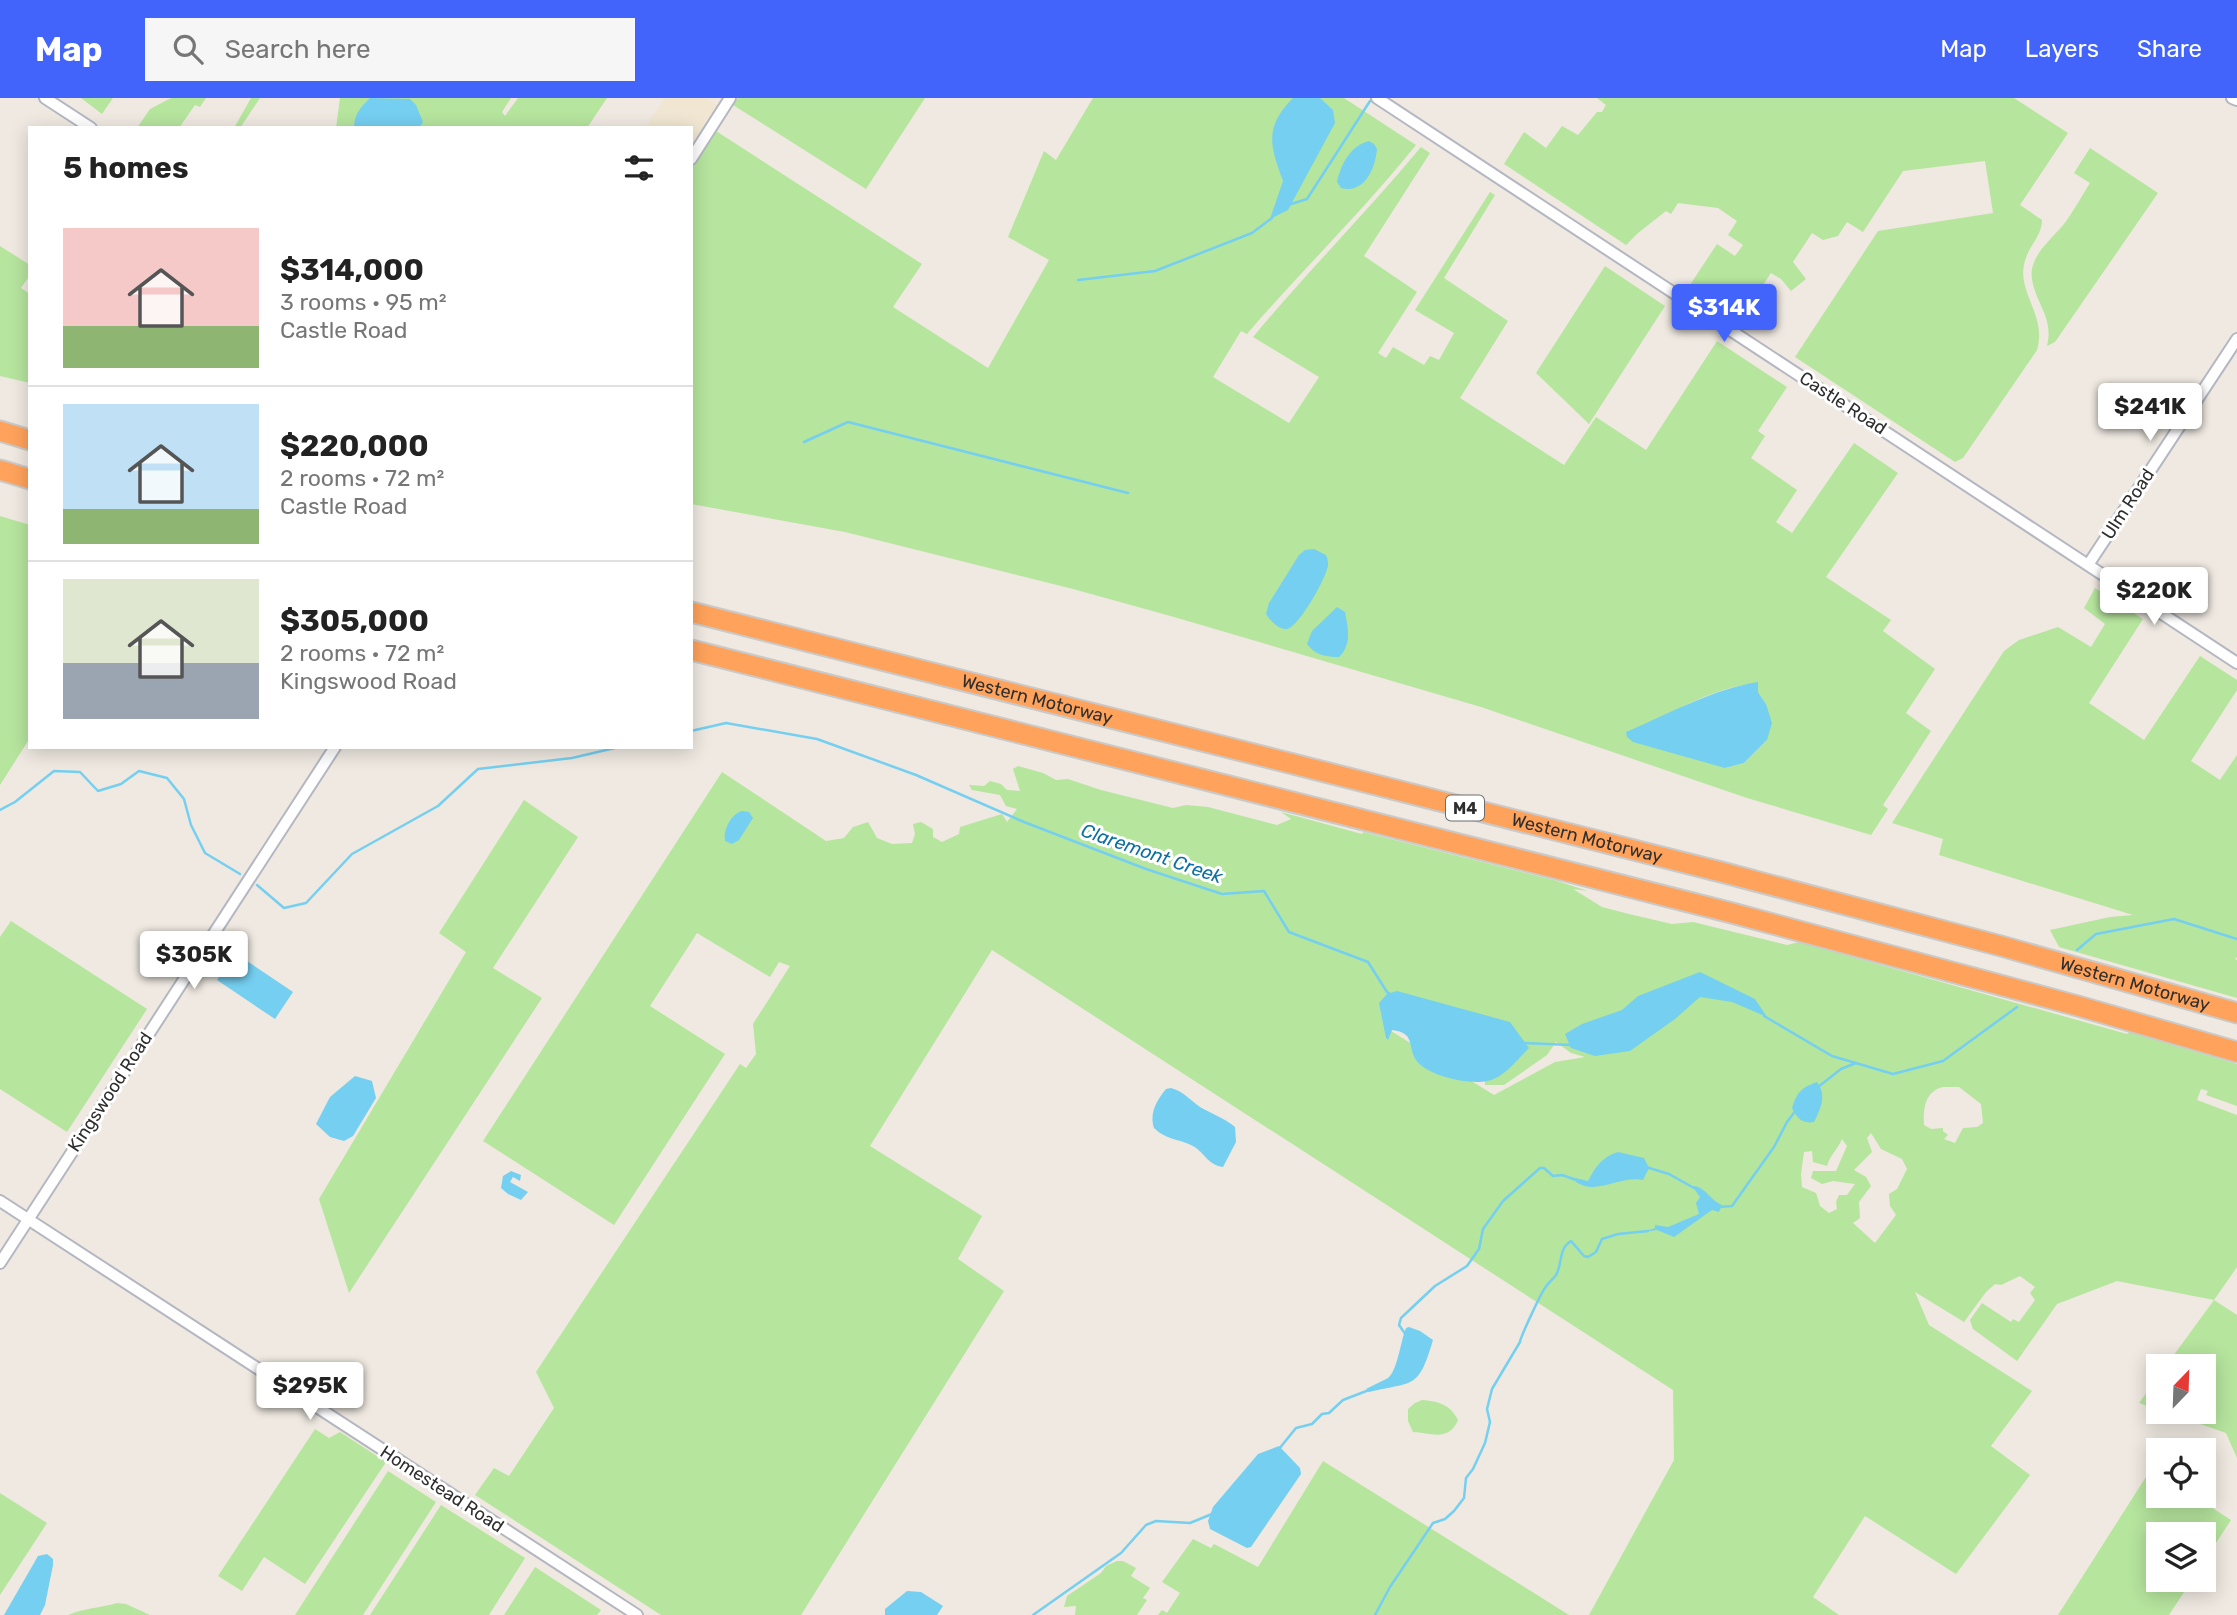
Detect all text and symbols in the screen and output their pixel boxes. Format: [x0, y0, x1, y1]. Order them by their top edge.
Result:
search box [145, 18, 635, 81]
text: Map [35, 30, 103, 69]
icon: search [169, 30, 207, 68]
text: Search here [225, 34, 370, 65]
text: Map [1940, 35, 1987, 63]
text: Layers [2025, 35, 2099, 63]
text: Share [2137, 35, 2202, 63]
icon: filters [620, 149, 658, 187]
text: 5 homes [63, 150, 189, 186]
text: $314,000 [280, 252, 424, 288]
icon: home [119, 256, 203, 340]
pin: $314K [1675, 285, 1773, 344]
text: 3 rooms · 95 m² [280, 288, 447, 316]
text: $314K [1688, 293, 1760, 321]
text: Castle Road [280, 316, 407, 344]
street label: Castle Road [1795, 367, 1891, 439]
pin: $241K [2101, 384, 2199, 443]
text: $241K [2114, 392, 2186, 420]
text: $220,000 [280, 428, 429, 464]
icon: home [119, 432, 203, 516]
text: 2 rooms · 72 m² [280, 464, 444, 492]
street label: Ulm Road [2097, 464, 2159, 544]
text: Castle Road [280, 492, 407, 520]
pin: $220K [2105, 568, 2203, 627]
text: $220K [2116, 576, 2192, 604]
text: $305,000 [280, 603, 429, 639]
icon: home [119, 607, 203, 691]
text: 2 rooms · 72 m² [280, 639, 444, 667]
text: Kingswood Road [280, 667, 457, 695]
street label: Western Motorway [959, 670, 1115, 729]
road number: M4 [1446, 796, 1484, 820]
street label: Western Motorway [1509, 808, 1665, 868]
water label: Claremont Creek [1078, 818, 1226, 889]
pin: $305K [145, 932, 243, 991]
text: $305K [156, 940, 232, 968]
street label: Western Motorway [2057, 952, 2213, 1016]
street label: Kingswood Road [63, 1028, 157, 1156]
north arrow [2146, 1354, 2216, 1424]
map controls [2146, 1354, 2216, 1592]
pin: $295K [261, 1362, 359, 1422]
text: $295K [272, 1371, 348, 1399]
button: locate [2146, 1438, 2216, 1508]
street label: Homestead Road [376, 1441, 508, 1537]
button: layers [2146, 1522, 2216, 1592]

